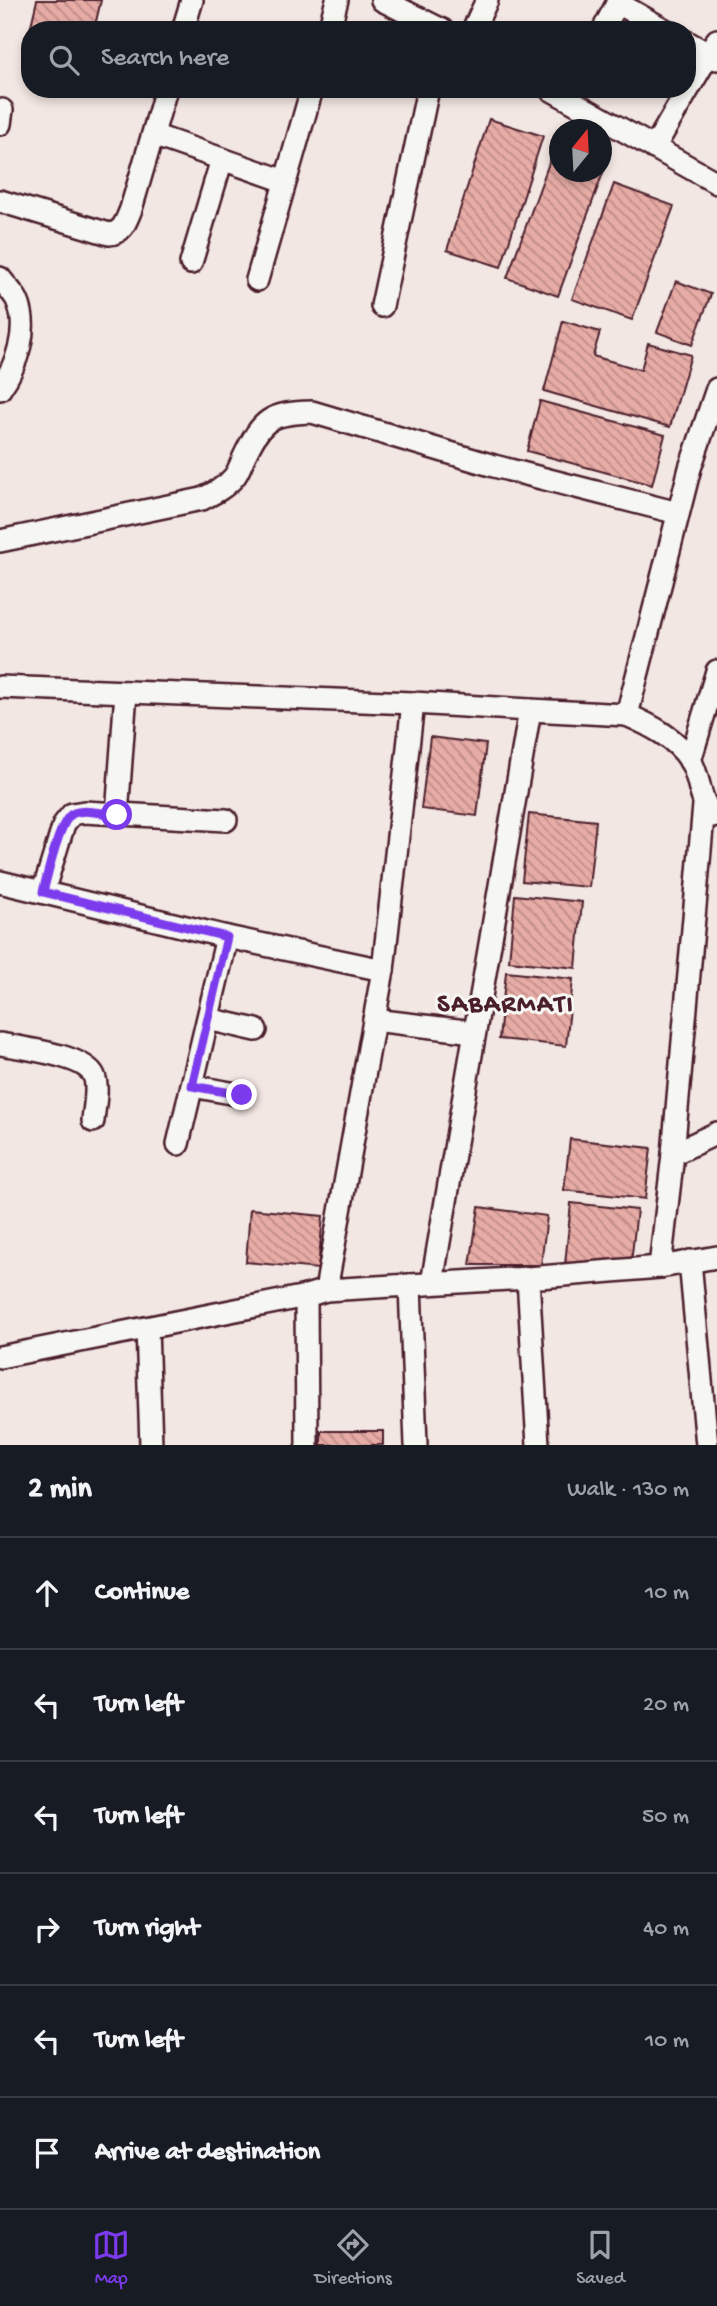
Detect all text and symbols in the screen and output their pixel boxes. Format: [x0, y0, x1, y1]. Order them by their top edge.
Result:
search box [21, 21, 696, 98]
icon: search [45, 41, 83, 79]
text: Search here [101, 44, 229, 75]
north arrow [549, 119, 612, 182]
route start [101, 799, 132, 830]
district label: SABARMATI [437, 991, 575, 1022]
route end [226, 1079, 257, 1110]
text: 2 min [28, 1473, 92, 1508]
text: Walk · 130 m [567, 1477, 689, 1504]
icon: ahead [28, 1574, 66, 1612]
text: Continue [95, 1578, 189, 1609]
text: 10 m [645, 1580, 689, 1607]
icon: left [28, 1686, 66, 1724]
text: Turn left [95, 1690, 183, 1721]
text: 20 m [643, 1692, 689, 1719]
icon: left [28, 1798, 66, 1836]
text: Turn left [95, 1802, 183, 1833]
text: 50 m [642, 1804, 689, 1831]
icon: right [28, 1910, 66, 1948]
text: Turn right [95, 1914, 199, 1945]
text: 40 m [643, 1916, 689, 1943]
icon: left [28, 2022, 66, 2060]
text: Turn left [95, 2026, 183, 2057]
text: 10 m [645, 2028, 689, 2055]
icon: arrive [28, 2134, 66, 2172]
text: Arrive at destination [95, 2138, 320, 2169]
tab: Map [92, 2226, 130, 2291]
tab: Directions [315, 2226, 392, 2291]
tab: Saved [576, 2226, 625, 2291]

